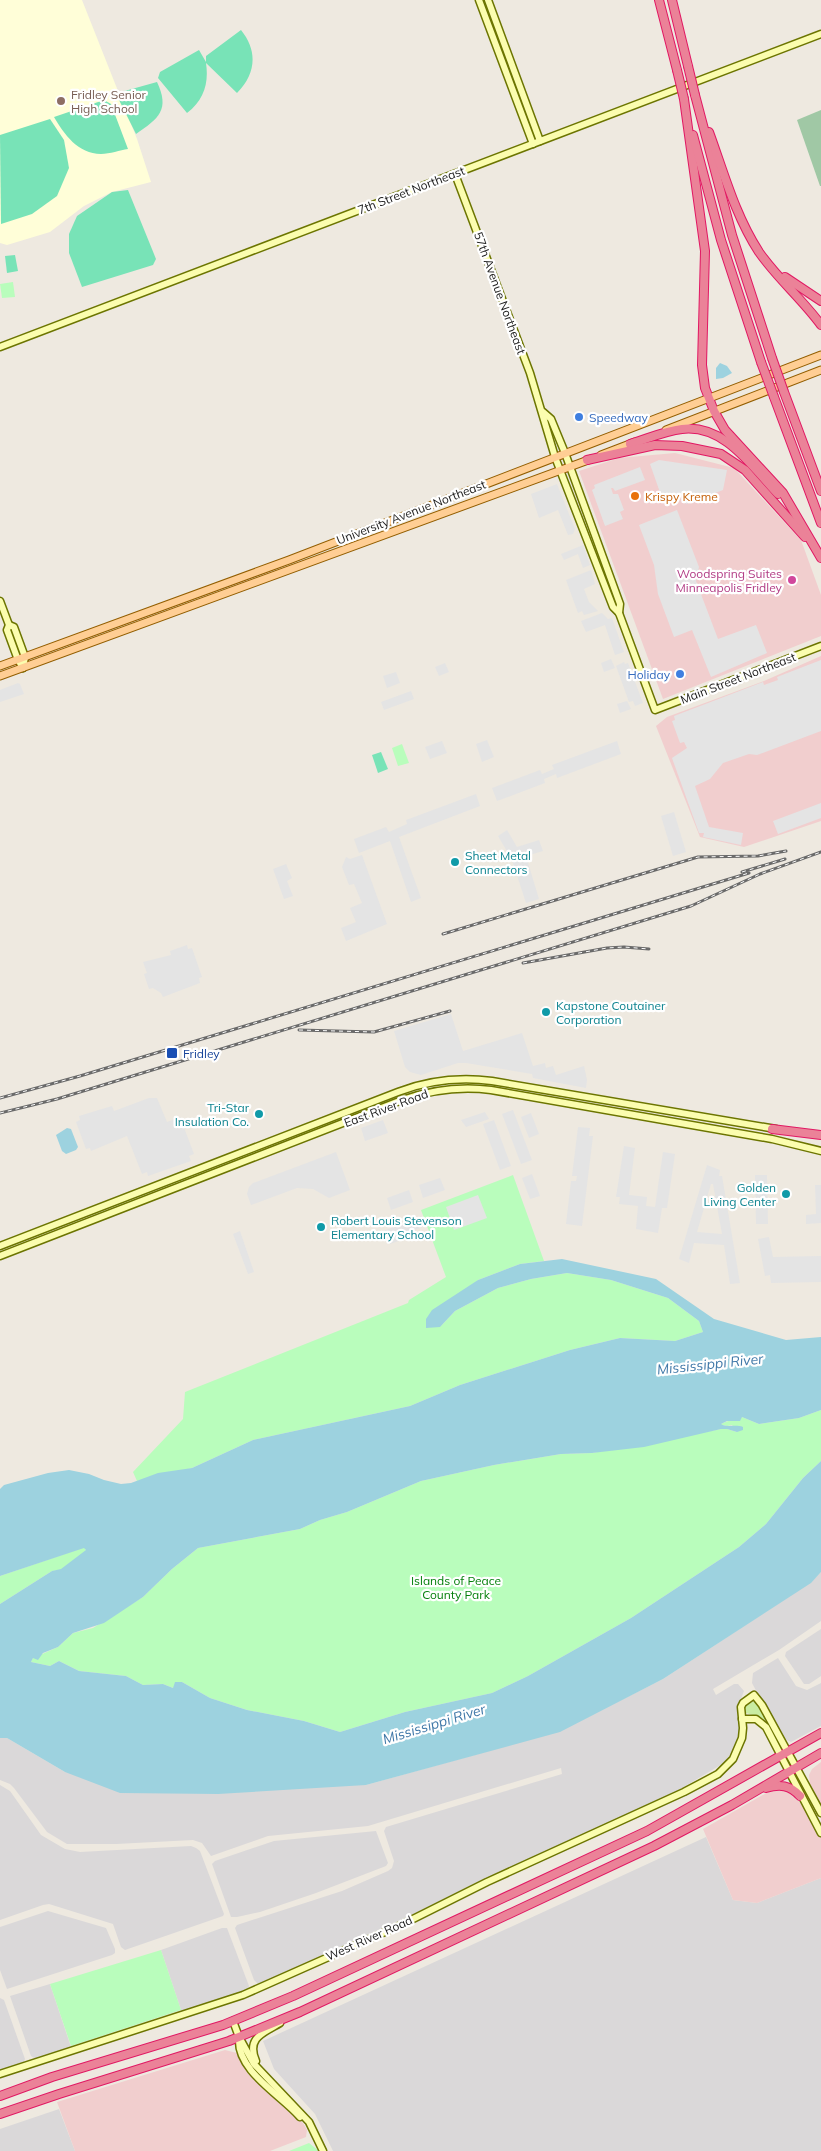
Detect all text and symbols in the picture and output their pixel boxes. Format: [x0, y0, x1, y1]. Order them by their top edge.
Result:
place label: Fridley Senior High School [71, 87, 147, 116]
marker: Fridley Senior High School [55, 95, 67, 107]
street label: 7th Street Northeast [355, 163, 467, 217]
street label: 57th Avenue Northeast [471, 230, 529, 356]
place label: Speedway [589, 410, 648, 425]
marker: Speedway [573, 411, 585, 423]
street label: University Avenue Northeast [334, 477, 488, 547]
place label: Krispy Kreme [645, 489, 718, 504]
marker: Krispy Kreme [629, 490, 641, 502]
place label: Woodspring Suites Minneapolis Fridley [675, 566, 783, 595]
marker: Woodspring Suites Minneapolis Fridley [786, 574, 798, 586]
street label: Main Street Northeast [678, 649, 798, 707]
place label: Holiday [628, 667, 671, 682]
marker: Holiday [674, 668, 686, 680]
place label: Sheet Metal Connectors [465, 848, 531, 877]
marker: Sheet Metal Connectors [449, 856, 461, 868]
place label: Kapstone Coutainer Corporation [556, 998, 666, 1027]
marker: Kapstone Coutainer Corporation [540, 1006, 552, 1018]
marker: Fridley [165, 1046, 179, 1060]
place label: Fridley [183, 1046, 220, 1061]
street label: East River Road [342, 1086, 430, 1130]
place label: Tri-Star Insulation Co. [175, 1100, 250, 1129]
marker: Tri-Star Insulation Co. [253, 1108, 265, 1120]
place label: Golden Living Center [704, 1180, 777, 1209]
marker: Golden Living Center [780, 1188, 792, 1200]
place label: Robert Louis Stevenson Elementary School [331, 1213, 462, 1242]
marker: Robert Louis Stevenson Elementary School [315, 1221, 327, 1233]
water label: Mississippi River [656, 1349, 765, 1379]
park label: Islands of Peace County Park [411, 1573, 501, 1602]
water label: Mississippi River [380, 1700, 488, 1748]
street label: West River Road [323, 1912, 415, 1964]

